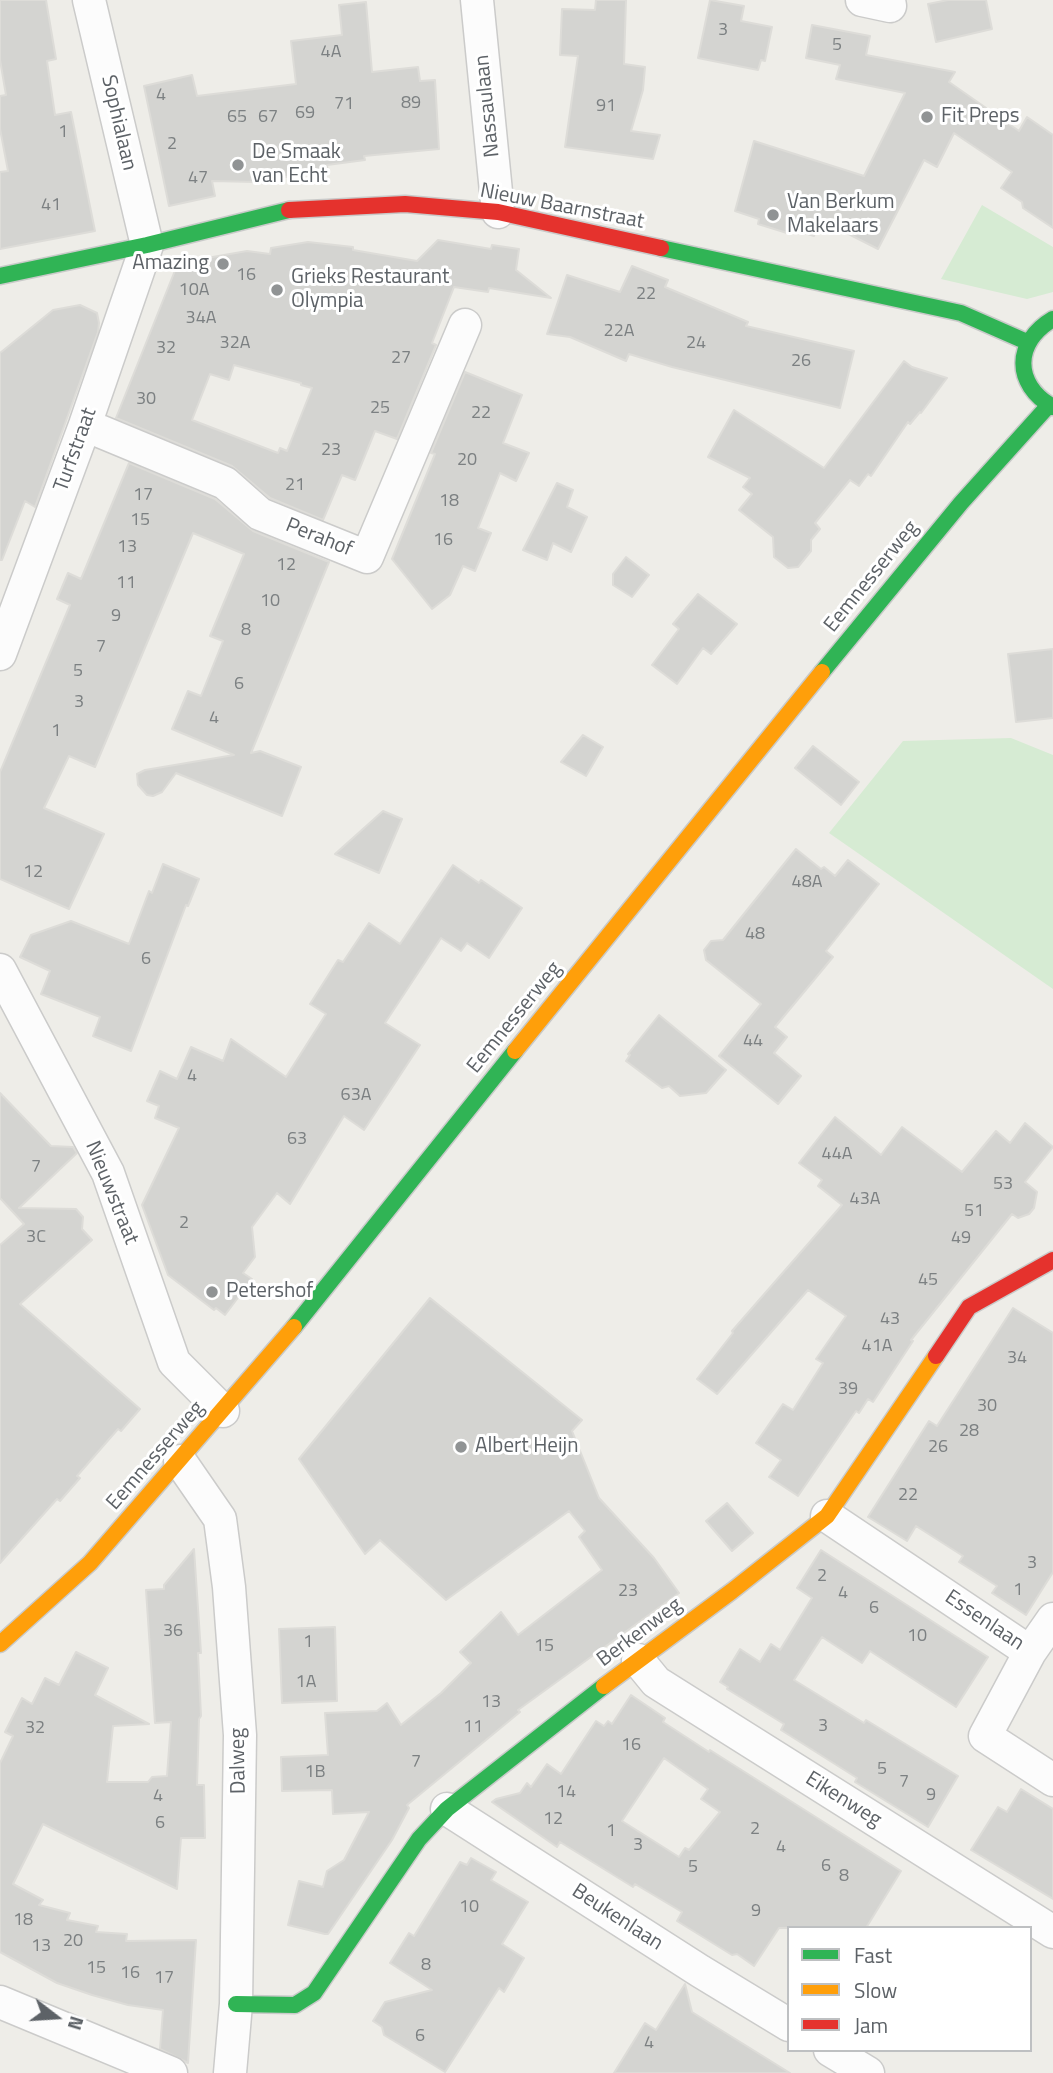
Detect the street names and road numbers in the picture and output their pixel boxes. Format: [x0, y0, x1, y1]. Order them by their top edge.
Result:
street label: Nassaulaan [470, 53, 506, 159]
street label: Sophialaan [95, 73, 141, 173]
street label: Nieuw Baarnstraat [478, 179, 646, 235]
street label: Turfstraat [49, 405, 103, 495]
street label: Perahof [282, 513, 356, 563]
street label: Eemnesserweg [819, 516, 925, 638]
street label: Eemnesserweg [462, 957, 568, 1079]
street label: Nieuwstraat [79, 1138, 143, 1248]
street label: Eemnesserweg [102, 1396, 210, 1516]
street label: Essenlaan [940, 1585, 1028, 1657]
street label: Berkenweg [593, 1593, 687, 1673]
street label: Dalweg [226, 1728, 252, 1794]
street label: Eikenweg [800, 1767, 886, 1833]
street label: Beukenlaan [567, 1879, 667, 1957]

